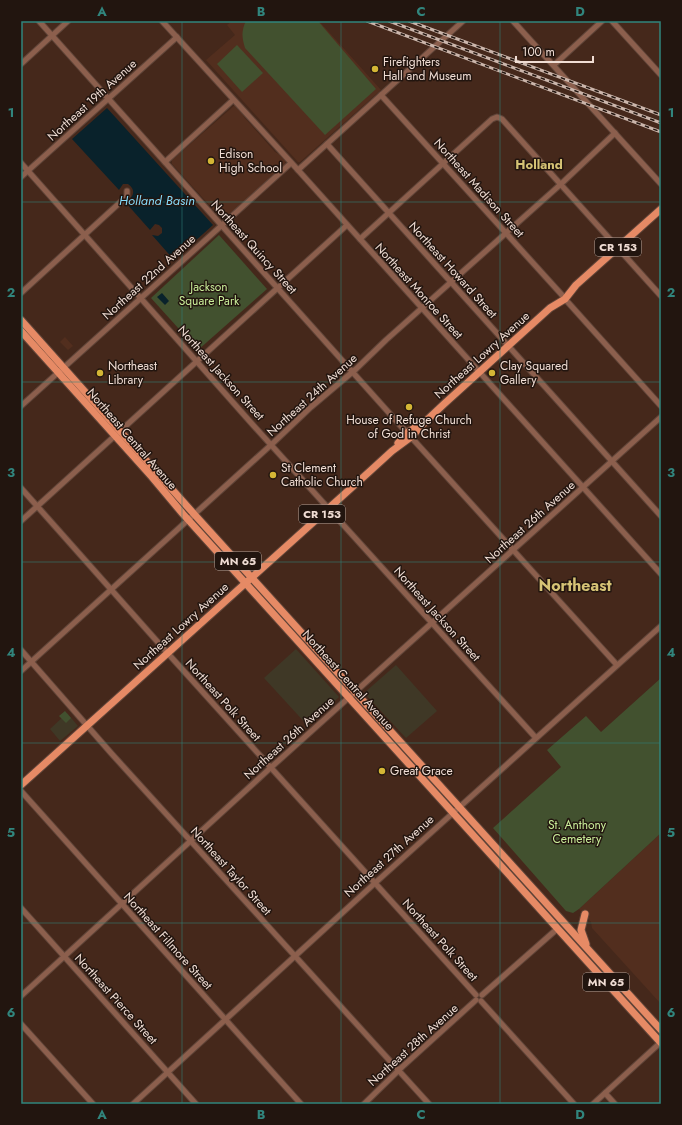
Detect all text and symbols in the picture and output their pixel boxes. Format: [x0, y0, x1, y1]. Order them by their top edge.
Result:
text: A [96, 2, 107, 21]
text: B [257, 2, 266, 21]
text: C [416, 2, 426, 21]
text: D [575, 2, 585, 21]
scale bar [516, 38, 593, 64]
text: 100 m [522, 43, 555, 61]
place label: Firefighters Hall and Museum [383, 53, 472, 85]
street label: Northeast 19th Avenue [43, 55, 141, 145]
marker: Firefighters Hall and Museum [370, 64, 380, 74]
text: 1 [8, 103, 14, 122]
text: 1 [668, 103, 674, 122]
street label: Northeast Madison Street [430, 134, 529, 242]
place label: Edison High School [219, 145, 282, 177]
district label: Holland [515, 155, 563, 174]
marker: Edison High School [206, 156, 216, 166]
water label: Holland Basin [119, 191, 195, 210]
street label: Northeast Quincy Street [207, 196, 301, 298]
street label: Northeast Howard Street [405, 218, 501, 322]
street label: Northeast 22nd Avenue [98, 230, 200, 324]
road number: CR 153 [595, 238, 641, 256]
street label: Northeast Monroe Street [371, 239, 467, 343]
park label: Jackson Square Park [179, 278, 240, 310]
text: 2 [7, 283, 15, 302]
text: 2 [667, 283, 675, 302]
street label: Northeast Lowry Avenue [430, 307, 534, 403]
street label: Northeast Jackson Street [173, 322, 269, 424]
street label: Northeast 24th Avenue [263, 349, 361, 441]
place label: Northeast Library [108, 357, 157, 389]
place label: Clay Squared Gallery [500, 357, 568, 389]
marker: Northeast Library [95, 368, 105, 378]
marker: Clay Squared Gallery [487, 368, 497, 378]
street label: Northeast Central Avenue [83, 384, 181, 494]
marker: House of Refuge Church of God in Christ [404, 402, 414, 412]
place label: House of Refuge Church of God in Christ [346, 411, 472, 443]
place label: St Clement Catholic Church [281, 459, 363, 491]
text: 3 [7, 463, 15, 482]
text: 3 [667, 463, 675, 482]
marker: St Clement Catholic Church [268, 470, 278, 480]
street label: Northeast 26th Avenue [481, 476, 579, 568]
road number: CR 153 [299, 505, 345, 523]
road number: MN 65 [215, 552, 261, 570]
street label: Northeast Jackson Street [389, 563, 485, 665]
district label: Northeast [538, 574, 612, 597]
street label: Northeast Lowry Avenue [129, 578, 233, 674]
street label: Northeast Central Avenue [298, 626, 398, 734]
text: 4 [6, 643, 16, 662]
text: 4 [666, 643, 676, 662]
street label: Northeast Polk Street [181, 655, 265, 745]
street label: Northeast 26th Avenue [240, 692, 338, 784]
place label: Great Grace [390, 762, 453, 780]
marker: Great Grace [377, 766, 387, 776]
street label: Northeast 27th Avenue [340, 811, 438, 901]
park label: St. Anthony Cemetery [548, 816, 607, 848]
text: 5 [7, 823, 15, 842]
street label: Northeast Taylor Street [186, 823, 276, 919]
text: 5 [667, 823, 675, 842]
street label: Northeast Fillmore Street [119, 888, 217, 994]
street label: Northeast Polk Street [398, 895, 482, 985]
street label: Northeast Pierce Street [70, 950, 162, 1048]
road number: MN 65 [583, 973, 629, 991]
street label: Northeast 28th Avenue [364, 1000, 462, 1090]
text: 6 [7, 1003, 16, 1022]
text: 6 [667, 1003, 676, 1022]
text: A [96, 1105, 107, 1124]
text: B [257, 1105, 266, 1124]
text: C [416, 1105, 426, 1124]
text: D [575, 1105, 585, 1124]

